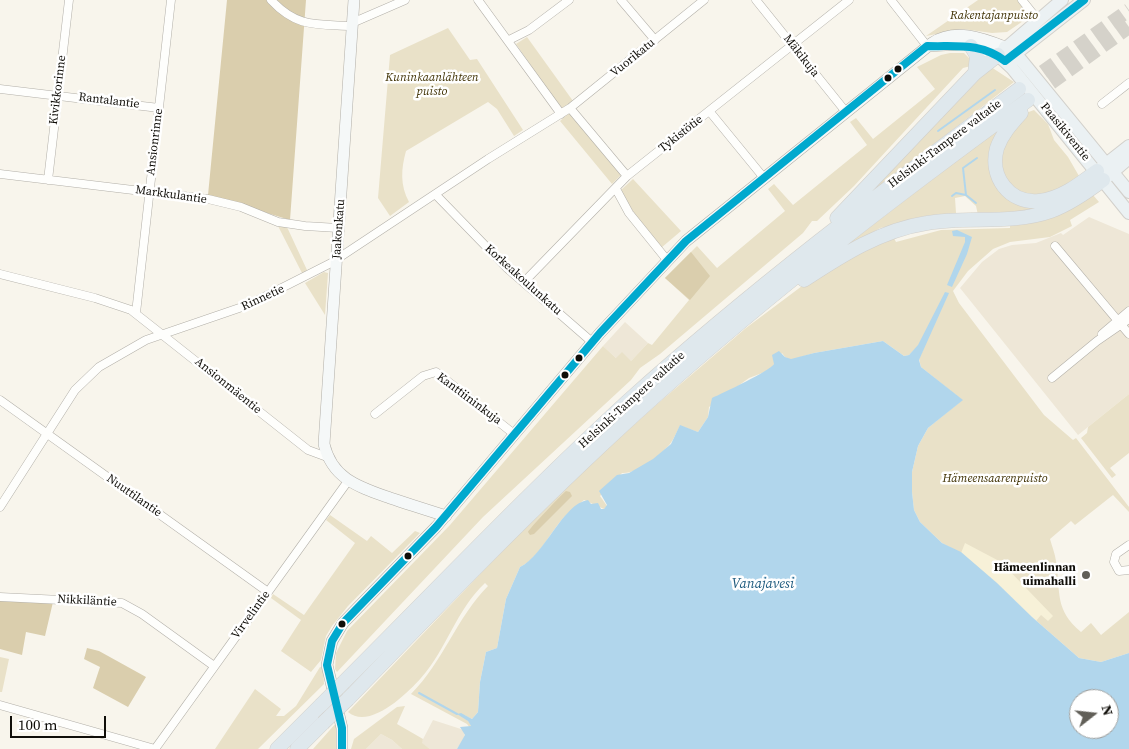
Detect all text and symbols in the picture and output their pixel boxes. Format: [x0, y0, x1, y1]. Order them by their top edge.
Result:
park label: Rakentajanpuisto [950, 9, 1038, 23]
street label: Mäkikuja [780, 32, 822, 80]
street label: Vuorikatu [608, 36, 658, 80]
street label: Kivikkorinne [47, 54, 69, 126]
unlabelled marker [893, 64, 903, 74]
park label: Kuninkaanlähteen puisto [385, 71, 479, 99]
unlabelled marker [883, 73, 893, 83]
street label: Rantalantie [78, 90, 140, 112]
street label: Helsinki-Tampere valtatie [886, 97, 1004, 191]
street label: Paasikiventie [1037, 100, 1093, 164]
street label: Ansionrinne [144, 108, 166, 176]
street label: Tykistötie [656, 112, 706, 156]
street label: Markkulantie [134, 183, 208, 207]
street label: Jaakonkatu [330, 198, 348, 260]
street label: Korkeakoulunkatu [481, 242, 565, 318]
street label: Rinnetie [239, 282, 287, 314]
street label: Helsinki-Tampere valtatie [576, 349, 688, 451]
unlabelled marker [574, 353, 584, 363]
street label: Ansionmäentie [192, 355, 264, 417]
street label: Kanttiininkuja [434, 370, 504, 428]
unlabelled marker [560, 370, 570, 380]
street label: Nuuttilantie [104, 472, 164, 520]
park label: Hämeensaarenpuisto [942, 472, 1048, 486]
unlabelled marker [403, 551, 413, 561]
place label: Hämeenlinnan uimahalli [994, 561, 1076, 589]
marker: Hämeenlinnan uimahalli [1080, 569, 1092, 581]
water label: Vanajavesi [732, 576, 794, 592]
street label: Virvelintie [229, 588, 273, 642]
street label: Nikkiläntie [57, 592, 117, 610]
unlabelled marker [337, 619, 347, 629]
north arrow [1069, 689, 1119, 739]
text: N [1096, 702, 1118, 718]
scale bar [12, 706, 109, 738]
text: 100 m [18, 714, 58, 735]

